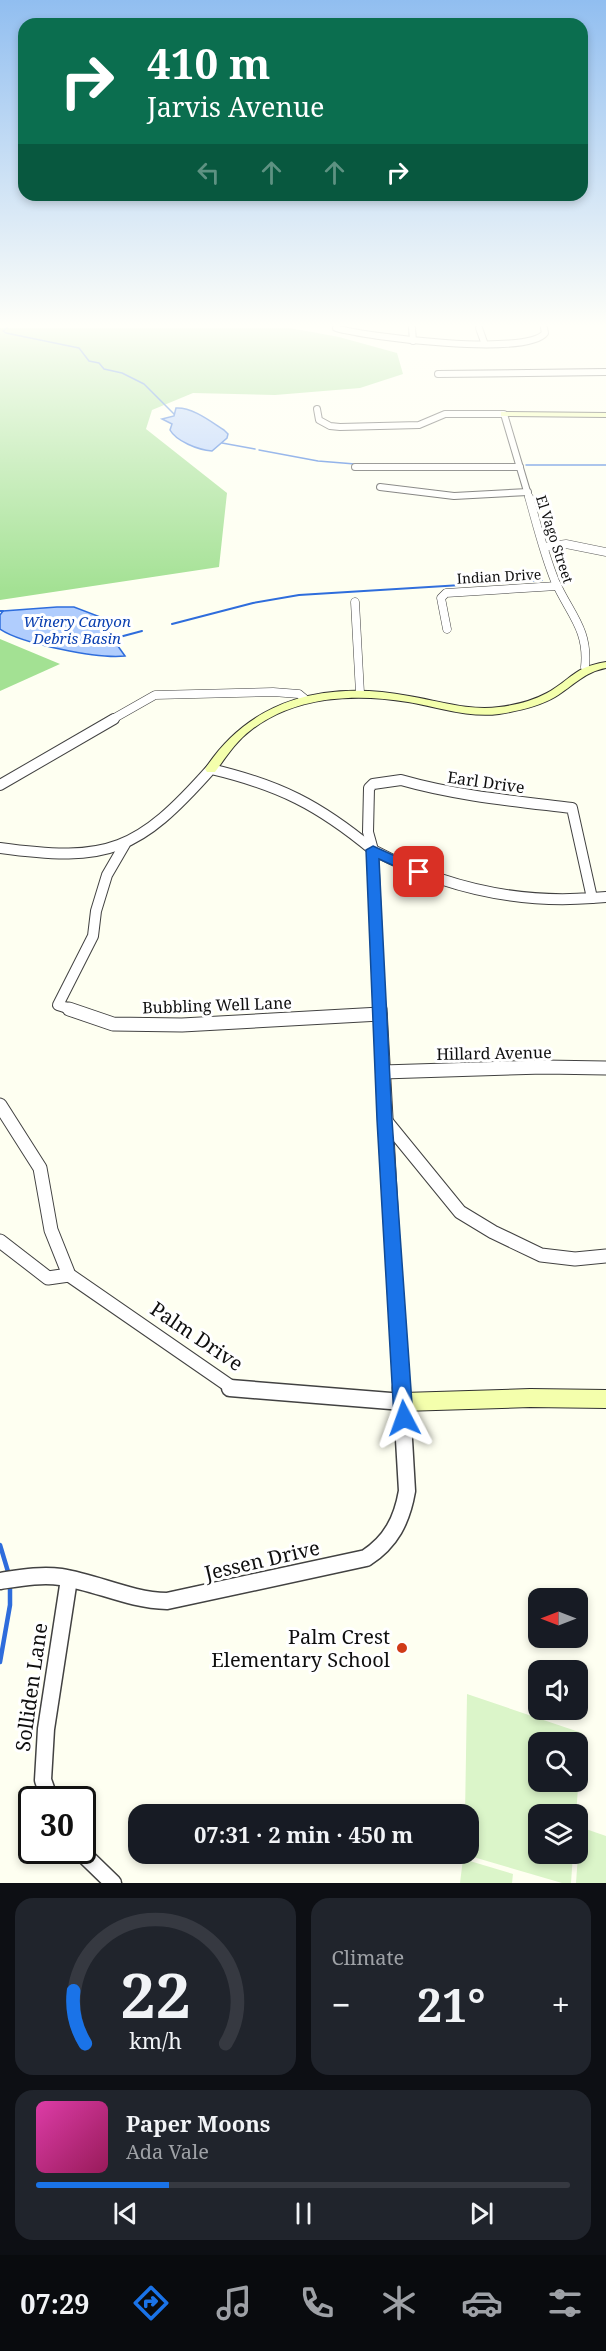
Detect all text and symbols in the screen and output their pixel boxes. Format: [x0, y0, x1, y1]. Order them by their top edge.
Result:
text: 410 m [147, 34, 271, 91]
icon: right [48, 42, 126, 120]
text: Jarvis Avenue [147, 88, 325, 125]
icon: left [192, 156, 225, 189]
icon: ahead [255, 156, 288, 189]
icon: ahead [318, 156, 351, 189]
icon: right [381, 156, 414, 189]
street label: El Vago Street [532, 493, 578, 586]
street label: Indian Drive [456, 564, 542, 588]
water label: Winery Canyon Debris Basin [23, 611, 131, 648]
street label: Earl Drive [446, 766, 526, 798]
pin [393, 846, 444, 897]
icon: arrive [402, 855, 435, 888]
street label: Bubbling Well Lane [142, 991, 292, 1019]
street label: Hillard Avenue [436, 1041, 552, 1065]
street label: Palm Drive [145, 1295, 249, 1377]
position arrow [372, 1386, 436, 1450]
street label: Jessen Drive [201, 1534, 322, 1587]
north arrow [528, 1588, 588, 1648]
map controls [528, 1588, 588, 1864]
street label: Solliden Lane [9, 1621, 53, 1753]
place label: Palm Crest Elementary School [211, 1623, 390, 1673]
marker: Palm Crest Elementary School [395, 1641, 409, 1655]
button: sound [528, 1660, 588, 1720]
button: search [528, 1732, 588, 1792]
speed limit sign: 30 [18, 1786, 96, 1864]
button: layers [528, 1804, 588, 1864]
text: 07:31 · 2 min · 450 m [194, 1819, 413, 1849]
text: Climate [332, 1944, 404, 1971]
text: 22 [120, 1951, 191, 2036]
text: 21° [417, 1974, 486, 2035]
text: − [332, 1982, 351, 2027]
text: + [552, 1982, 570, 2027]
text: km/h [129, 2026, 182, 2055]
text: Paper Moons [126, 2108, 270, 2138]
text: Ada Vale [126, 2138, 209, 2165]
icon: previous [109, 2197, 142, 2230]
icon: pause [287, 2197, 320, 2230]
icon: next [465, 2197, 498, 2230]
icon: directions [130, 2282, 172, 2324]
icon: music [213, 2282, 255, 2324]
icon: phone [296, 2282, 338, 2324]
icon: climate [378, 2282, 420, 2324]
icon: car [461, 2282, 503, 2324]
icon: filters [544, 2282, 586, 2324]
text: 07:29 [20, 2285, 90, 2322]

